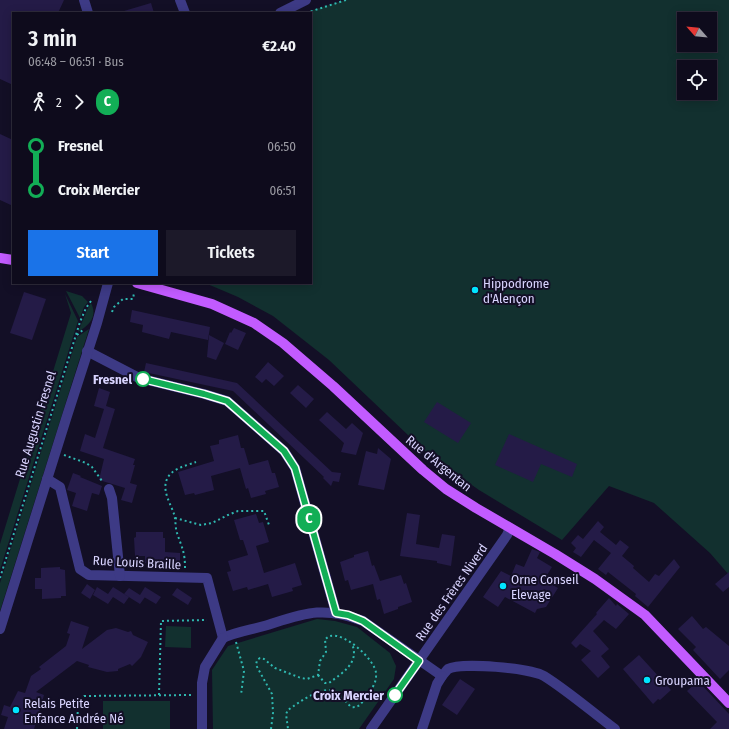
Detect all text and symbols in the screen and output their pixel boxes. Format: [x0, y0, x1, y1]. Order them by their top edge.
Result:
north arrow [677, 12, 717, 52]
map controls [677, 12, 717, 100]
text: 3 min [28, 25, 77, 52]
text: €2.40 [262, 37, 296, 55]
text: 06:48 – 06:51 · Bus [28, 54, 124, 69]
button: locate [677, 60, 717, 100]
icon: walk [28, 91, 50, 113]
icon: forward [68, 91, 90, 113]
text: C [104, 93, 111, 110]
text: 2 [56, 95, 62, 110]
text: Fresnel [58, 137, 103, 155]
text: 06:50 [267, 139, 296, 154]
text: Croix Mercier [58, 181, 140, 199]
text: 06:51 [270, 183, 296, 198]
button: Start [28, 230, 158, 276]
button: Tickets [166, 230, 296, 276]
place label: Hippodrome d'Alençon [483, 276, 549, 306]
marker: Hippodrome d'Alençon [470, 285, 480, 295]
street label: Rue Augustin Fresnel [12, 368, 59, 479]
marker: Fresnel [135, 371, 151, 387]
place label: Fresnel [93, 372, 132, 387]
street label: Rue d'Argentan [403, 432, 475, 494]
line badge: C [296, 506, 322, 532]
text: C [305, 510, 313, 527]
street label: Rue des Frères Niverd [412, 541, 490, 644]
street label: Rue Louis Braille [92, 553, 182, 572]
place label: Orne Conseil Elevage [511, 572, 579, 602]
marker: Orne Conseil Elevage [498, 581, 508, 591]
place label: Groupama [655, 673, 710, 688]
marker: Groupama [642, 675, 652, 685]
marker: Croix Mercier [387, 687, 403, 703]
place label: Croix Mercier [313, 688, 384, 703]
place label: Relais Petite Enfance Andrée Né [24, 696, 124, 726]
marker: Relais Petite Enfance Andrée Né [11, 705, 21, 715]

